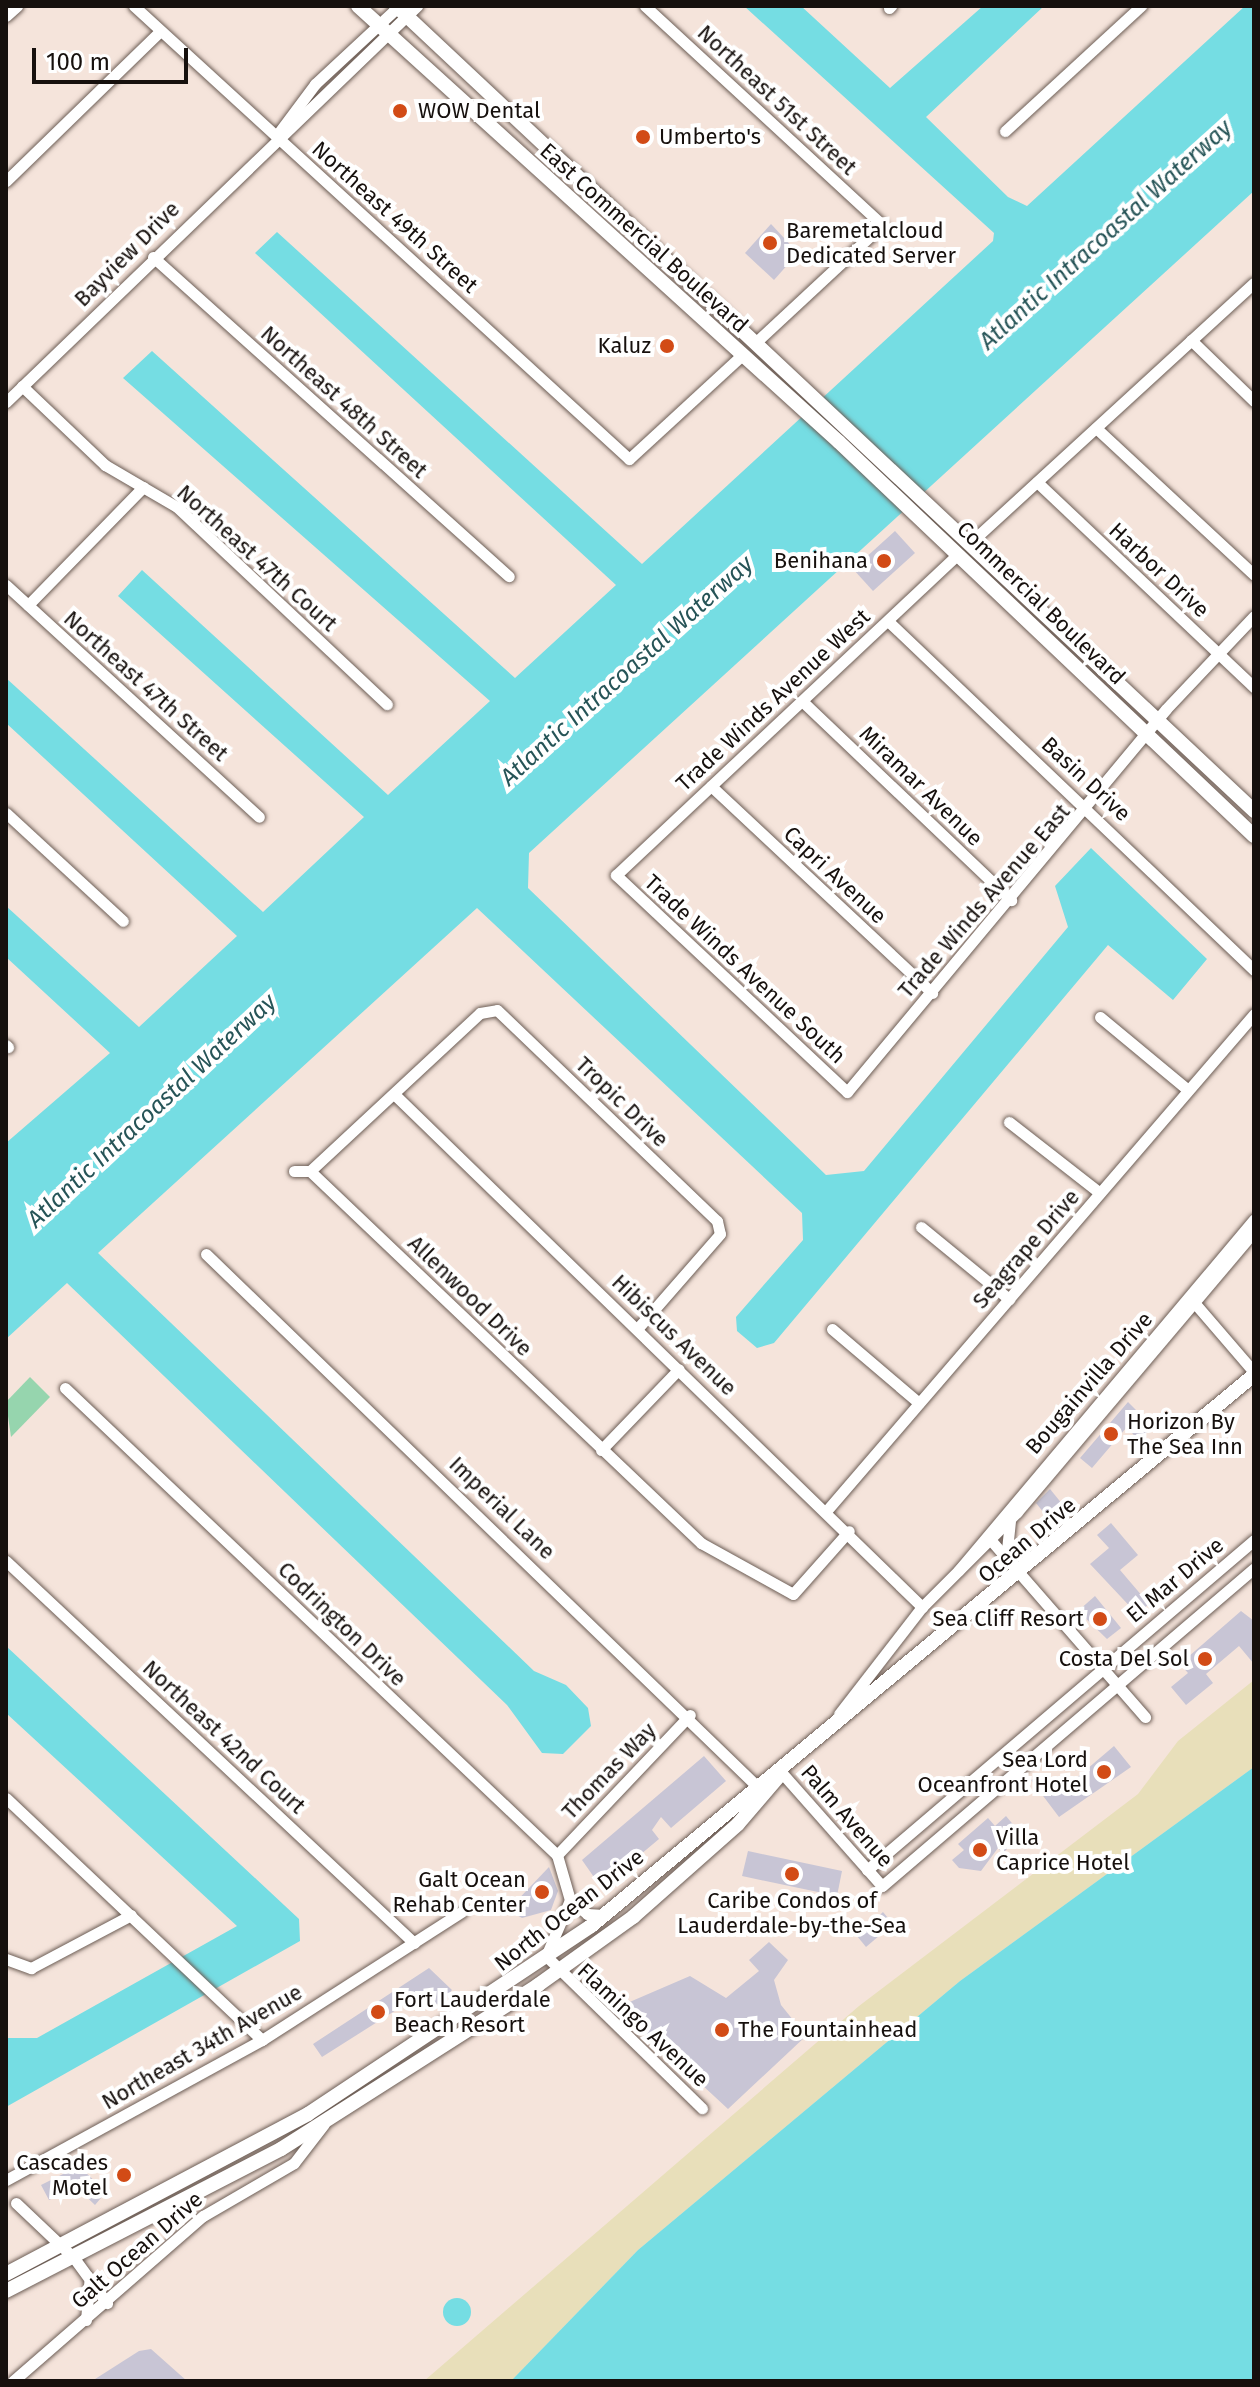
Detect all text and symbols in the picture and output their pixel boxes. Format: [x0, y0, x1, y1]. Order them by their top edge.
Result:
street label: Northeast 51st Street [692, 19, 862, 181]
scale bar [36, 32, 192, 82]
text: 100 m [46, 48, 110, 76]
place label: WOW Dental [418, 98, 540, 124]
marker: WOW Dental [389, 100, 411, 122]
water label: Atlantic Intracoastal Waterway [974, 114, 1238, 356]
place label: Umberto's [659, 124, 761, 150]
marker: Umberto's [634, 128, 652, 146]
street label: Northeast 49th Street [307, 136, 483, 298]
street label: East Commercial Boulevard [534, 138, 754, 338]
street label: Bayview Drive [69, 196, 185, 312]
place label: Baremetalcloud Dedicated Server [786, 217, 956, 268]
marker: Baremetalcloud Dedicated Server [761, 234, 779, 252]
street label: Northeast 48th Street [255, 320, 433, 484]
place label: Kaluz [598, 333, 651, 359]
marker: Kaluz [658, 337, 676, 355]
street label: Northeast 47th Court [171, 479, 343, 637]
street label: Commercial Boulevard [951, 516, 1131, 690]
street label: Harbor Drive [1103, 517, 1215, 623]
place label: Benihana [774, 548, 868, 574]
water label: Atlantic Intracoastal Waterway [495, 550, 759, 792]
marker: Benihana [875, 552, 893, 570]
street label: Trade Winds Avenue West [671, 603, 875, 797]
street label: Northeast 47th Street [58, 605, 234, 767]
street label: Miramar Avenue [854, 721, 988, 851]
street label: Basin Drive [1036, 731, 1136, 827]
street label: Trade Winds Avenue East [893, 799, 1075, 1003]
street label: Capri Avenue [778, 821, 892, 929]
street label: Trade Winds Avenue South [639, 869, 851, 1069]
water label: Atlantic Intracoastal Waterway [22, 988, 282, 1234]
street label: Tropic Drive [570, 1051, 674, 1153]
street label: Seagrape Drive [967, 1184, 1085, 1314]
street label: Allenwood Drive [402, 1230, 538, 1362]
street label: Hibiscus Avenue [606, 1269, 742, 1401]
street label: Bougainvilla Drive [1020, 1306, 1158, 1460]
place label: Horizon By The Sea Inn [1127, 1408, 1243, 1460]
marker: Horizon By The Sea Inn [1102, 1425, 1120, 1443]
street label: Imperial Lane [444, 1451, 560, 1565]
street label: Ocean Drive [973, 1492, 1081, 1588]
street label: El Mar Drive [1121, 1532, 1229, 1628]
street label: Codrington Drive [273, 1556, 411, 1692]
place label: Sea Cliff Resort [933, 1606, 1084, 1632]
marker: Sea Cliff Resort [1091, 1610, 1109, 1628]
place label: Costa Del Sol [1059, 1646, 1189, 1672]
marker: Costa Del Sol [1196, 1650, 1214, 1668]
street label: Northeast 42nd Court [137, 1655, 311, 1819]
street label: Thomas Way [557, 1717, 661, 1825]
place label: Sea Lord Oceanfront Hotel [918, 1746, 1088, 1798]
street label: Palm Avenue [795, 1759, 899, 1873]
marker: Sea Lord Oceanfront Hotel [1095, 1763, 1113, 1781]
place label: Villa Caprice Hotel [996, 1824, 1130, 1876]
marker: Villa Caprice Hotel [971, 1841, 989, 1859]
street label: North Ocean Drive [489, 1843, 649, 1977]
marker: Caribe Condos of Lauderdale-by-the-Sea [783, 1865, 801, 1883]
place label: Galt Ocean Rehab Center [392, 1866, 526, 1918]
marker: Galt Ocean Rehab Center [533, 1883, 551, 1901]
place label: Caribe Condos of Lauderdale-by-the-Sea [677, 1887, 907, 1938]
street label: Flamingo Avenue [572, 1958, 714, 2092]
street label: Northeast 34th Avenue [97, 1979, 307, 2115]
place label: Fort Lauderdale Beach Resort [394, 1986, 551, 2038]
marker: Fort Lauderdale Beach Resort [369, 2003, 387, 2021]
place label: The Fountainhead [738, 2017, 917, 2043]
marker: The Fountainhead [713, 2021, 731, 2039]
place label: Cascades Motel [16, 2149, 108, 2200]
marker: Cascades Motel [115, 2166, 133, 2184]
street label: Galt Ocean Drive [66, 2186, 208, 2314]

